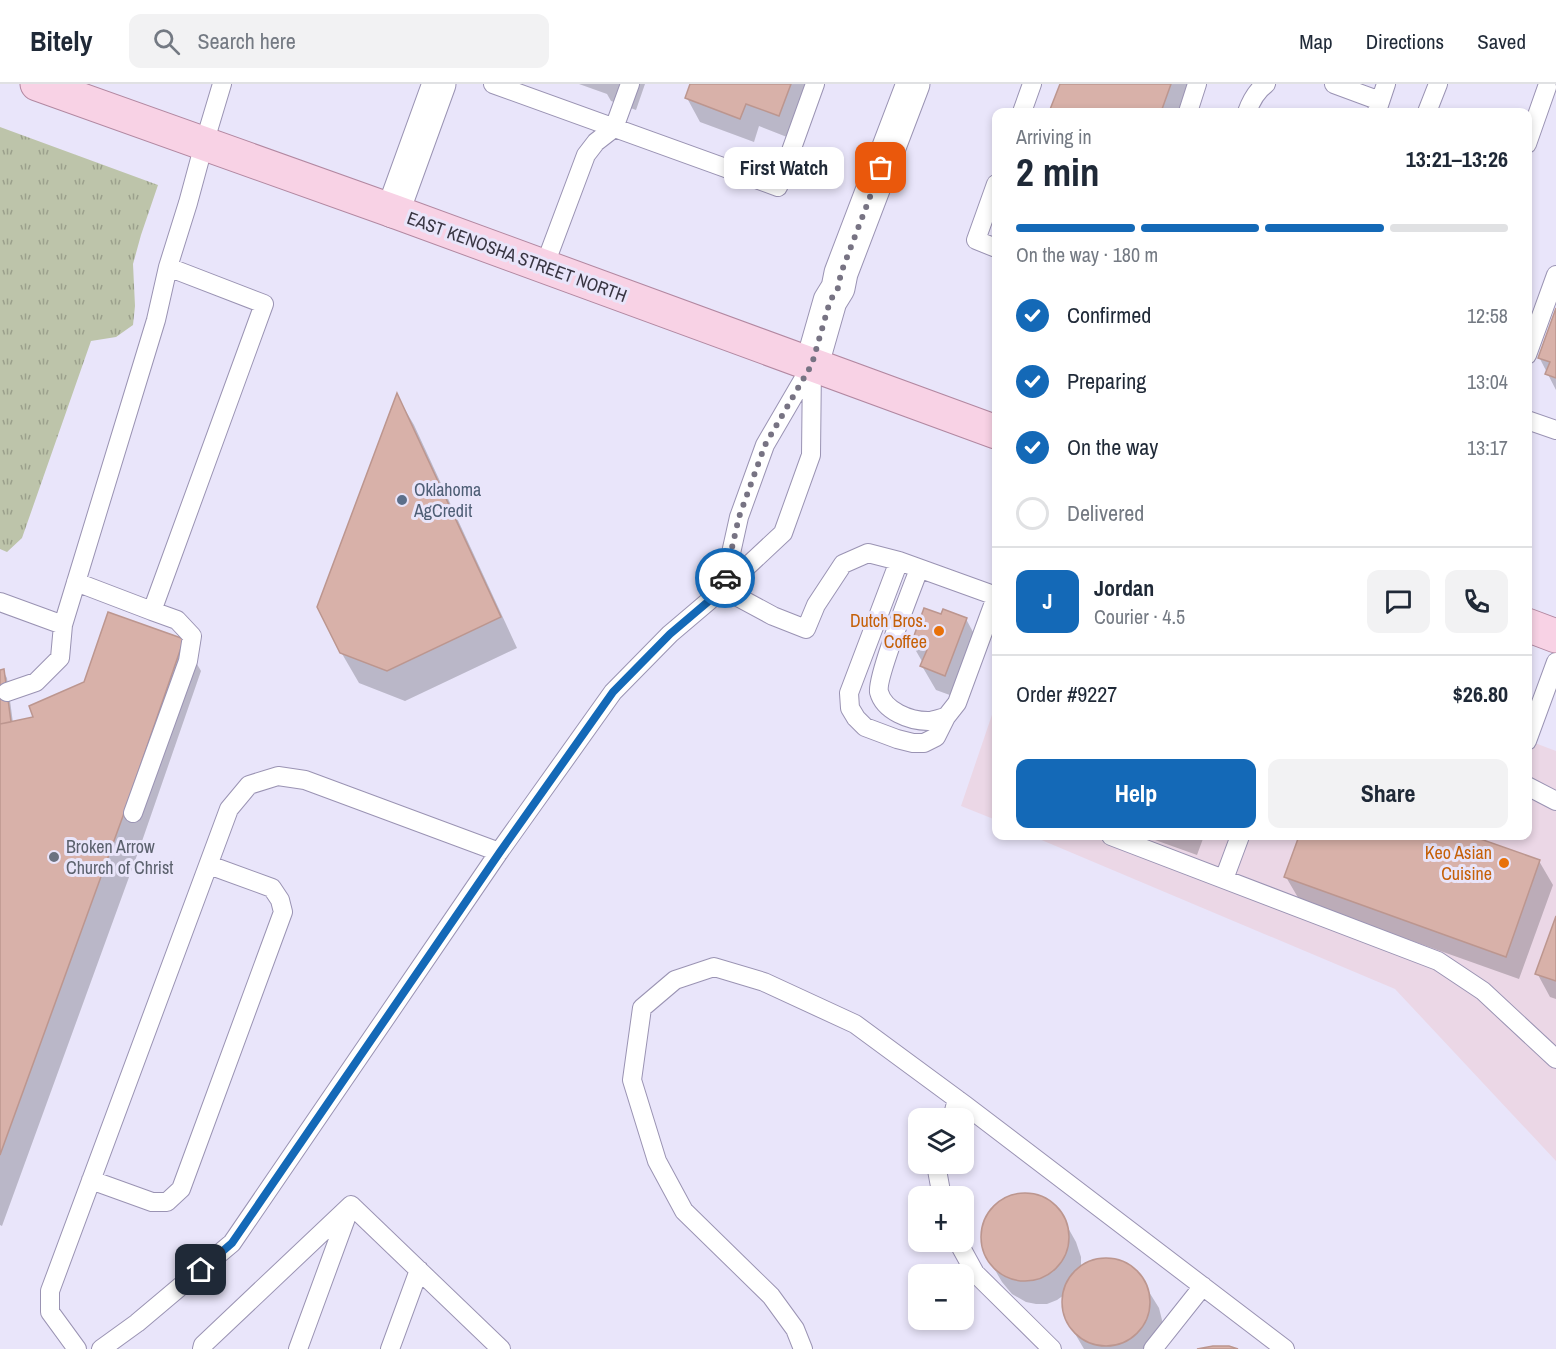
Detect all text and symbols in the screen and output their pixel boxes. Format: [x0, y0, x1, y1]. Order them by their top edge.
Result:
search box [129, 14, 549, 68]
text: Bitely [30, 22, 93, 60]
icon: search [150, 25, 183, 58]
text: Search here [198, 26, 296, 56]
text: Map [1299, 27, 1333, 56]
text: Directions [1366, 27, 1444, 56]
text: Saved [1477, 27, 1526, 56]
text: Arriving in [1016, 123, 1092, 150]
pin [855, 142, 906, 193]
text: 13:21–13:26 [1406, 144, 1508, 174]
text: 2 min [1016, 146, 1100, 198]
callout: First Watch [725, 147, 845, 189]
icon: bag [864, 151, 897, 184]
text: First Watch [740, 154, 828, 181]
street label: EAST KENOSHA STREET NORTH [404, 205, 631, 308]
text: On the way · 180 m [1016, 241, 1158, 268]
icon: check [1016, 299, 1049, 332]
text: Confirmed [1067, 300, 1151, 330]
text: 12:58 [1467, 302, 1508, 329]
icon: check [1016, 365, 1049, 398]
text: Preparing [1067, 366, 1146, 396]
text: 13:04 [1467, 368, 1508, 395]
icon: check [1016, 431, 1049, 464]
text: On the way [1067, 432, 1158, 462]
text: 13:17 [1467, 434, 1508, 461]
place label: Oklahoma AgCredit [413, 477, 481, 523]
marker: Oklahoma AgCredit [395, 493, 409, 507]
text: Delivered [1067, 498, 1144, 528]
courier [695, 548, 755, 608]
icon: car [709, 562, 742, 595]
button: chat [1367, 570, 1430, 633]
button: phone [1445, 570, 1508, 633]
text: Jordan [1094, 573, 1154, 603]
text: J [1042, 586, 1053, 616]
text: Courier · 4.5 [1094, 603, 1185, 630]
place label: Dutch Bros. Coffee [850, 608, 927, 654]
marker: Dutch Bros. Coffee [932, 624, 946, 638]
text: Order #9227 [1016, 679, 1117, 709]
text: $26.80 [1453, 679, 1508, 709]
button: Help [1016, 759, 1256, 828]
button: Share [1268, 759, 1508, 828]
place label: Broken Arrow Church of Christ [66, 834, 173, 880]
place label: Keo Asian Cuisine [1425, 840, 1492, 886]
marker: Broken Arrow Church of Christ [47, 850, 61, 864]
marker: Keo Asian Cuisine [1497, 856, 1511, 870]
map controls [908, 1108, 974, 1330]
button: layers [908, 1108, 974, 1174]
button: + [908, 1186, 974, 1252]
pin [175, 1244, 226, 1295]
icon: home [184, 1253, 217, 1286]
button: − [908, 1264, 974, 1330]

